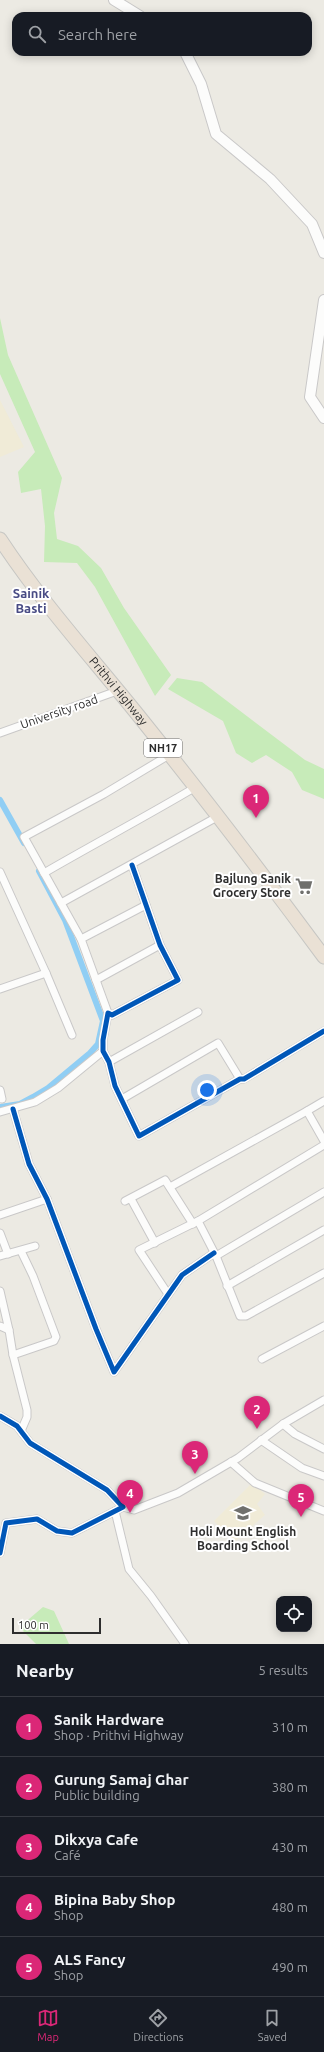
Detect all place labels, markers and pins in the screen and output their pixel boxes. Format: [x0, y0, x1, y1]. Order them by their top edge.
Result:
pin: 1 [243, 785, 269, 818]
place label: Bajlung Sanik Grocery Store [213, 872, 291, 899]
supermarket icon: Bajlung Sanik Grocery Store [294, 876, 314, 896]
pin: 2 [244, 1396, 270, 1429]
pin: 3 [182, 1441, 208, 1474]
pin: 4 [117, 1480, 143, 1513]
pin: 5 [288, 1484, 314, 1517]
school or university icon: Holi Mount English Boarding School [233, 1503, 253, 1523]
place label: Holi Mount English Boarding School [190, 1525, 296, 1552]

